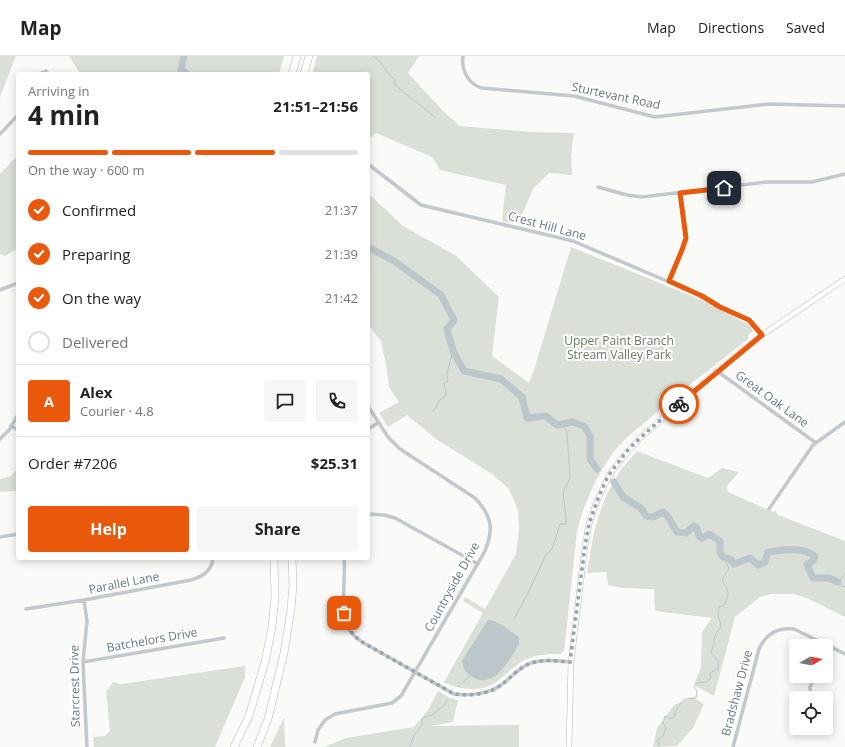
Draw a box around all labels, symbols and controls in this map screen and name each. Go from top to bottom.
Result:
text: Map [20,15,61,41]
text: Map [647,18,676,37]
text: Directions [698,18,764,37]
text: Saved [786,18,825,37]
street label: Sturtevant Road [570,78,662,113]
text: Arriving in [28,82,90,100]
text: 21:51–21:56 [273,96,358,116]
text: 4 min [28,97,100,133]
text: On the way · 600 m [28,161,144,179]
pin [707,171,741,205]
icon: home [713,177,735,199]
icon: check [28,199,50,221]
text: Confirmed [62,200,136,220]
text: 21:37 [325,201,358,219]
street label: Crest Hill Lane [506,207,588,244]
icon: check [28,243,50,265]
text: Preparing [62,244,130,264]
text: 21:39 [325,245,358,263]
icon: check [28,287,50,309]
text: On the way [62,288,141,308]
text: 21:42 [325,289,358,307]
text: Delivered [62,332,129,352]
park label: Upper Paint Branch Stream Valley Park [564,332,674,363]
street label: Great Oak Lane [732,366,813,431]
button: chat [264,380,306,422]
button: phone [316,380,358,422]
text: Alex [80,382,112,402]
courier [659,384,699,424]
text: A [44,391,54,411]
icon: bike [668,393,690,415]
text: Courier · 4.8 [80,402,154,420]
text: Order #7206 [28,453,117,473]
text: $25.31 [311,453,358,473]
button: Help [28,506,189,552]
button: Share [197,506,358,552]
street label: Countryside Drive [420,539,483,635]
street label: Parallel Lane [87,567,161,598]
pin [327,596,361,630]
icon: bag [333,602,355,624]
street label: Batchelors Drive [105,623,199,656]
north arrow [789,639,833,683]
map controls [789,639,833,735]
street label: Starcrest Drive [65,644,84,727]
street label: Bradshaw Drive [717,648,756,738]
button: locate [789,691,833,735]

